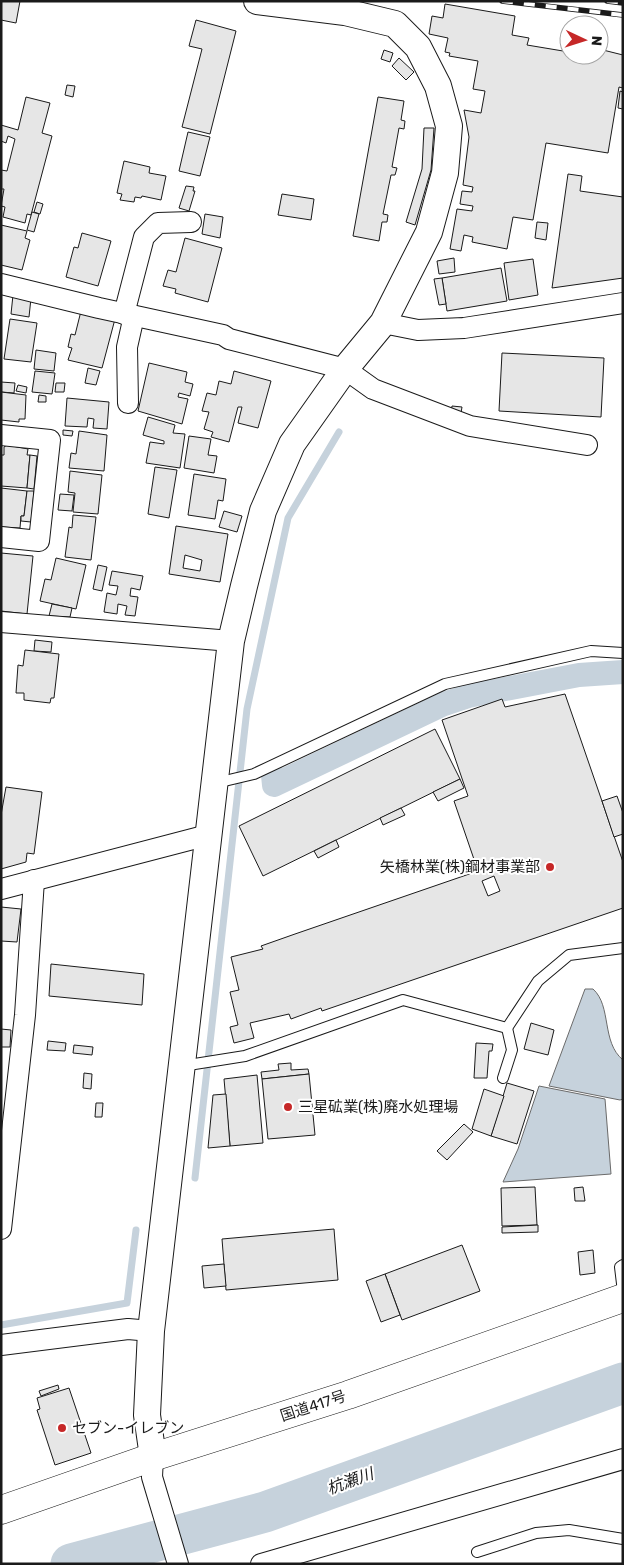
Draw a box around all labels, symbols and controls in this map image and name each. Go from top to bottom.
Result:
north arrow [559,15,609,65]
text: N [588,35,605,46]
place label: 矢橋林業(株)鋼材事業部 [380,858,540,876]
marker: 矢橋林業(株)鋼材事業部 [544,861,556,873]
place label: 三星砿業(株)廃水処理場 [298,1098,458,1116]
marker: 三星砿業(株)廃水処理場 [282,1101,294,1113]
street label: 国道417号 [278,1387,348,1425]
place label: セブン-イレブン [72,1419,184,1437]
marker: セブン-イレブン [56,1422,68,1434]
water label: 杭瀬川 [324,1463,378,1498]

